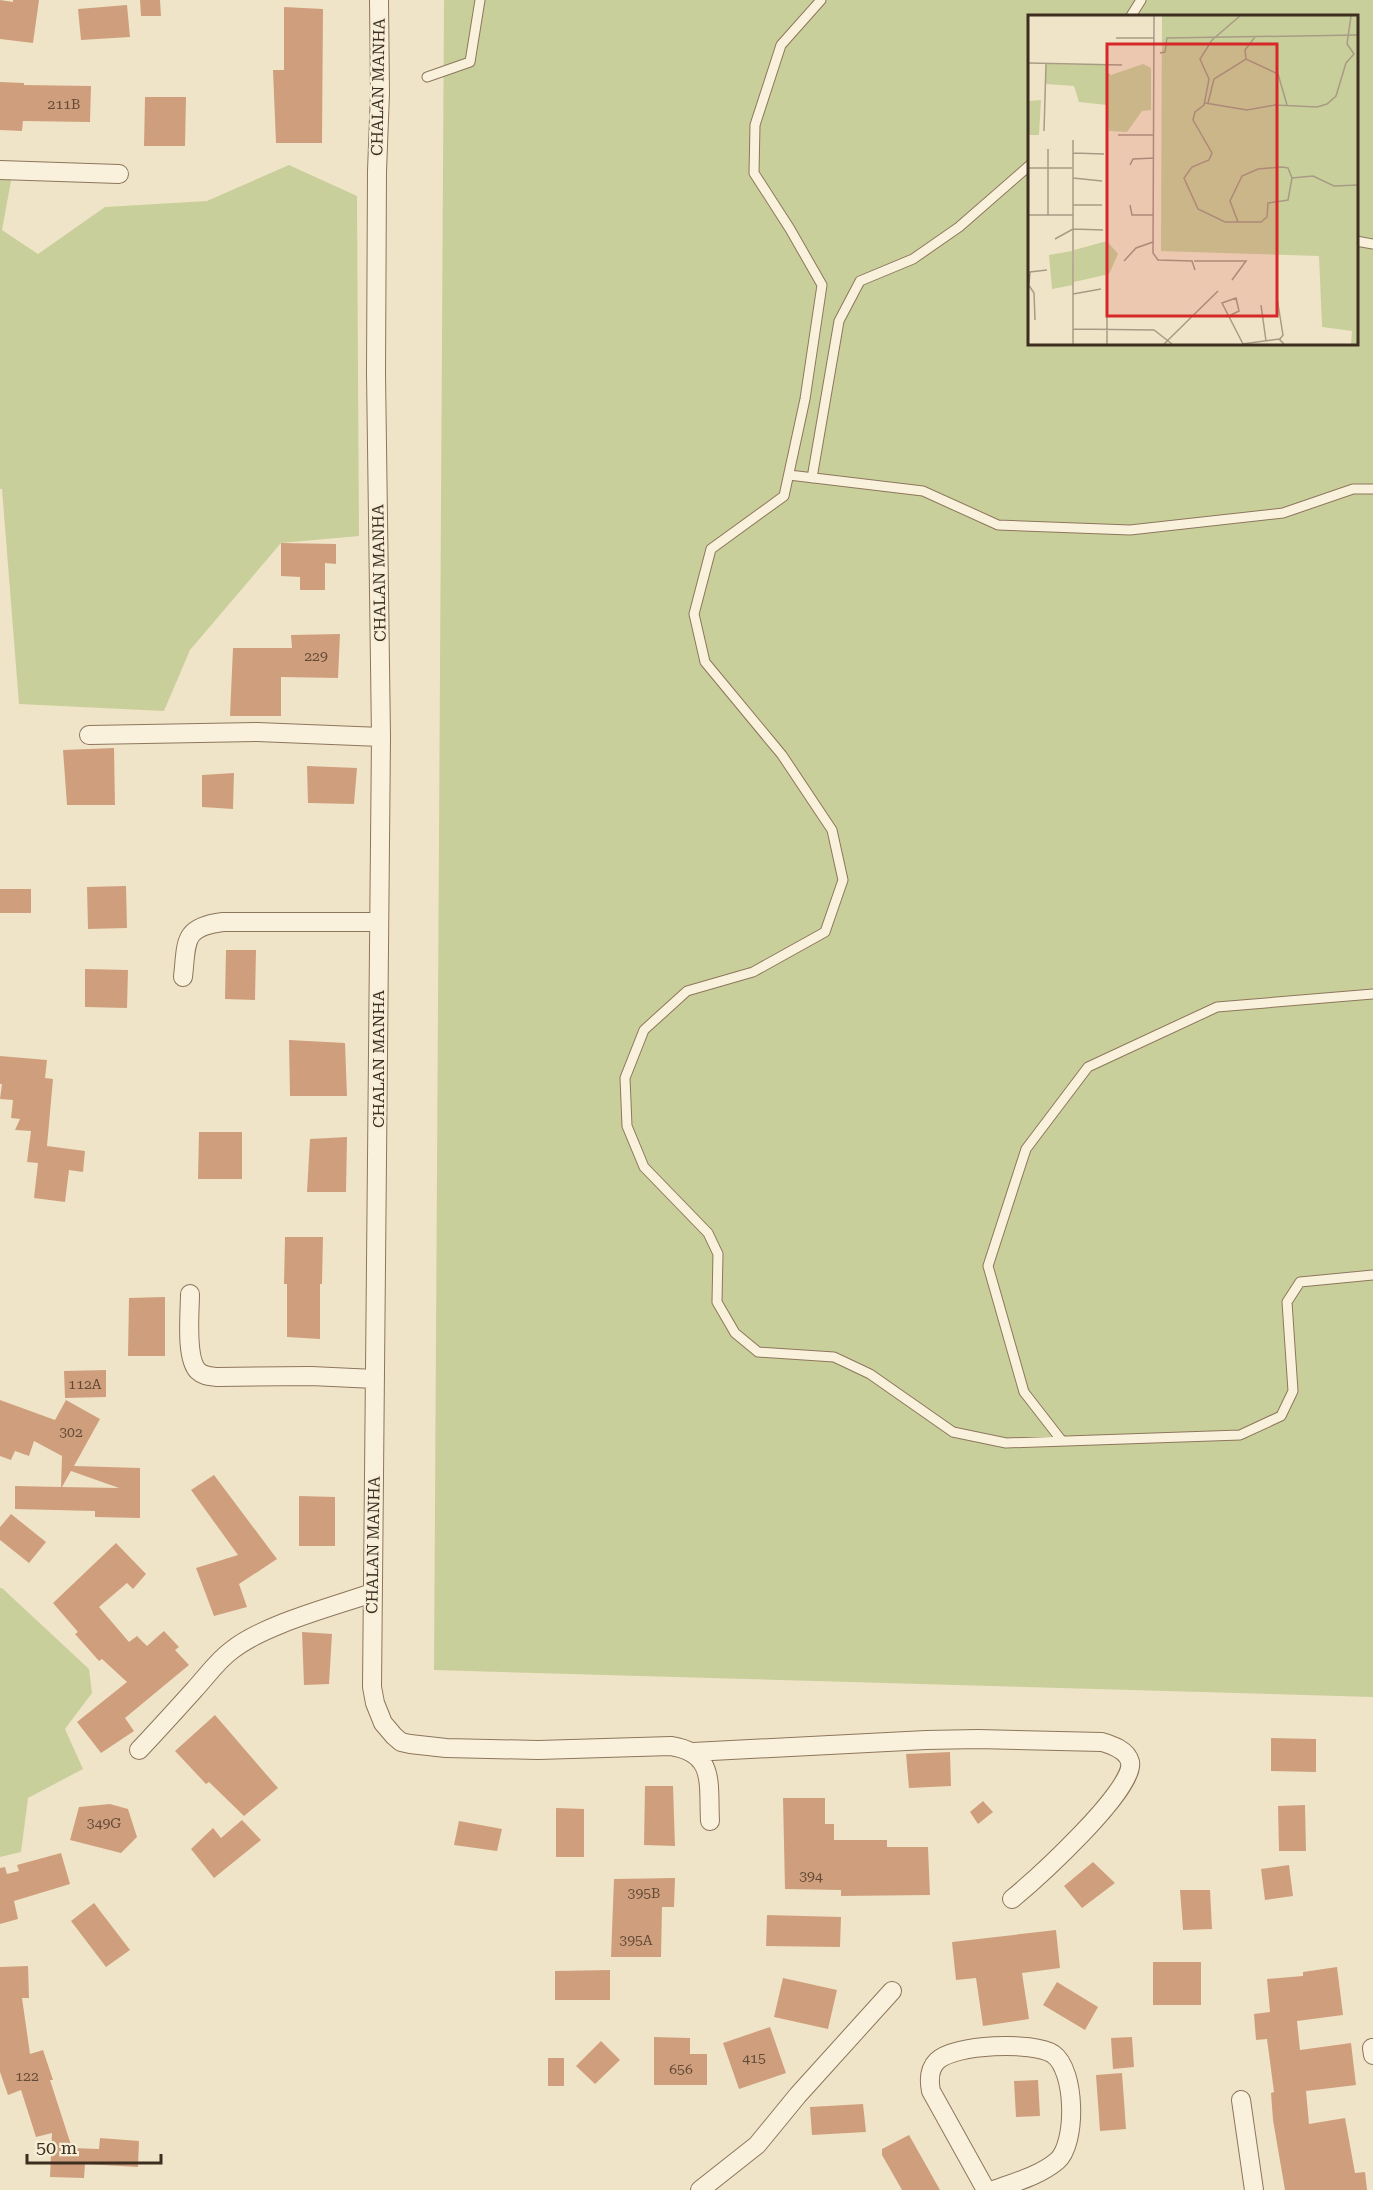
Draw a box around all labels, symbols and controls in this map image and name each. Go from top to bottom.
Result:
inset map [1028,15,1358,345]
street label: CHALAN MANHA [367,17,389,156]
house number: 211B [48,96,80,112]
street label: CHALAN MANHA [368,503,390,642]
house number: 229 [304,648,328,664]
street label: CHALAN MANHA [369,989,388,1128]
house number: 112A [68,1376,102,1392]
house number: 302 [59,1424,83,1440]
street label: CHALAN MANHA [362,1475,384,1614]
house number: 349G [87,1815,121,1831]
house number: 394 [799,1868,823,1884]
house number: 395B [628,1885,660,1901]
house number: 395A [619,1932,653,1948]
house number: 415 [742,2050,766,2066]
house number: 656 [669,2061,693,2077]
house number: 122 [15,2068,39,2084]
scale bar [27,2127,160,2165]
text: 50 m [36,2137,77,2158]

